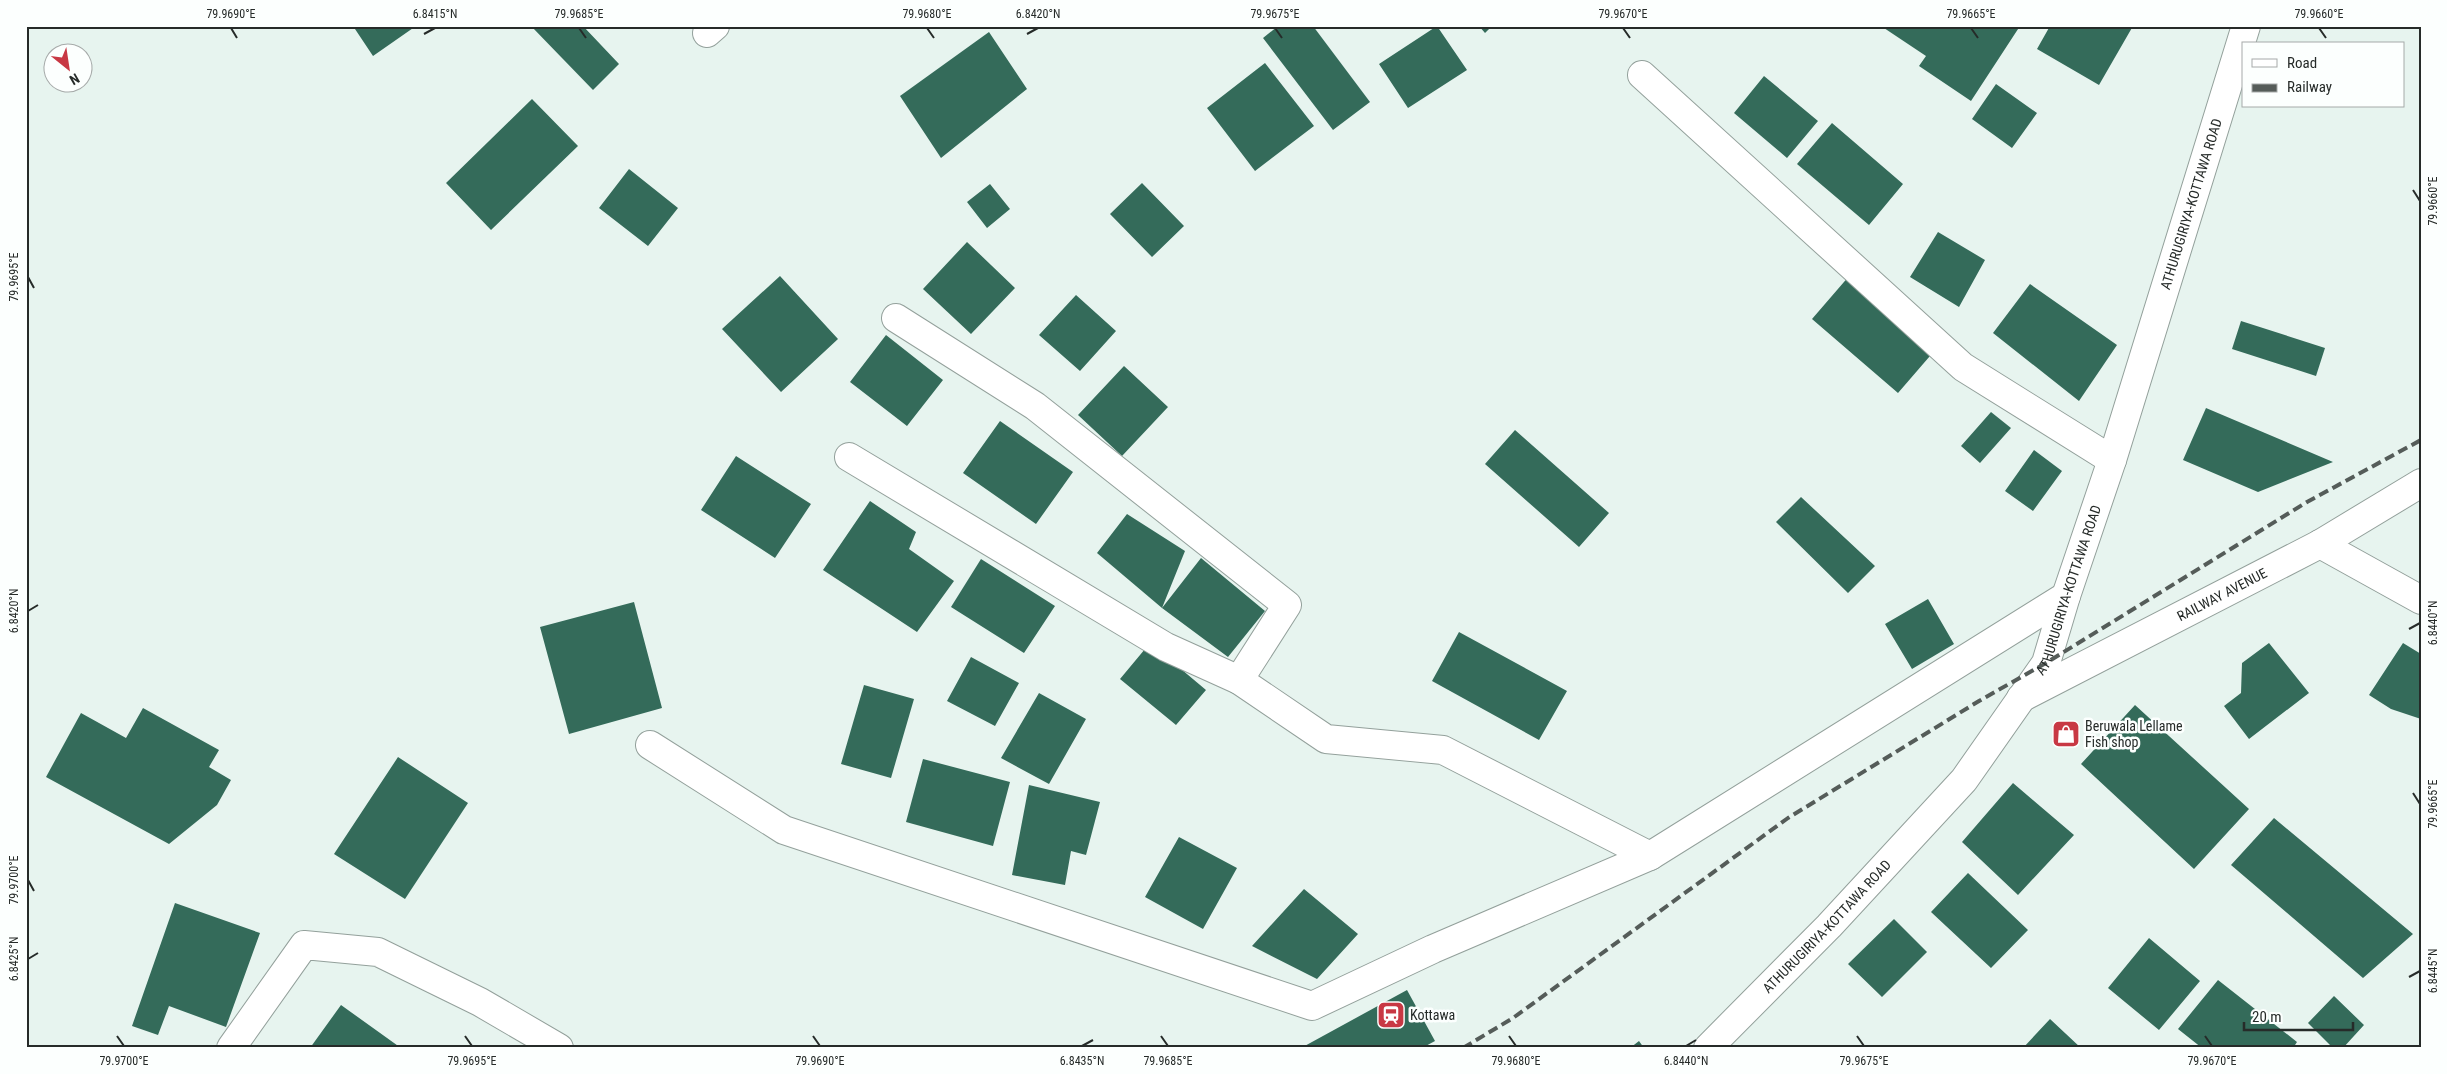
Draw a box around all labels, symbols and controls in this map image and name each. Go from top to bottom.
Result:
text: 79.9690°E [206,7,256,21]
text: 6.8415°N [413,7,457,21]
text: 79.9685°E [554,7,604,21]
text: 79.9680°E [902,7,952,21]
text: 6.8420°N [1016,7,1060,21]
text: 79.9675°E [1250,7,1300,21]
text: 79.9670°E [1598,7,1648,21]
text: 79.9665°E [1946,7,1996,21]
text: 79.9660°E [2294,7,2344,21]
north arrow [42,42,92,92]
legend [2242,42,2404,108]
text: Road [2287,54,2317,72]
text: N [67,70,82,88]
text: Railway [2287,78,2332,96]
street label: ATHURUGIRIYA-KOTTAWA ROAD [2157,117,2225,291]
text: 79.9660°E [2426,176,2440,226]
text: 79.9695°E [7,252,21,302]
street label: ATHURUGIRIYA-KOTTAWA ROAD [2032,503,2104,678]
street label: RAILWAY AVENUE [2174,565,2270,624]
text: 6.8420°N [7,589,21,633]
text: 6.8440°N [2426,601,2440,645]
place label: Beruwala Lellame Fish shop [2085,718,2183,750]
shop icon: Beruwala Lellame Fish shop [2051,719,2081,749]
text: 79.9665°E [2426,779,2440,829]
text: 79.9700°E [7,855,21,905]
street label: ATHURUGIRIYA-KOTTAWA ROAD [1759,857,1894,996]
text: 6.8425°N [7,937,21,981]
text: 6.8445°N [2426,949,2440,993]
scale bar [2244,999,2353,1031]
station icon: Kottawa [1376,1000,1406,1030]
place label: Kottawa [1410,1007,1455,1023]
text: 20 m [2252,1008,2282,1026]
text: 79.9700°E [99,1054,149,1068]
text: 79.9695°E [447,1054,497,1068]
text: 79.9690°E [795,1054,845,1068]
text: 6.8435°N [1060,1054,1104,1068]
text: 79.9685°E [1143,1054,1193,1068]
text: 79.9680°E [1491,1054,1541,1068]
text: 6.8440°N [1664,1054,1708,1068]
text: 79.9675°E [1839,1054,1889,1068]
text: 79.9670°E [2187,1054,2237,1068]

